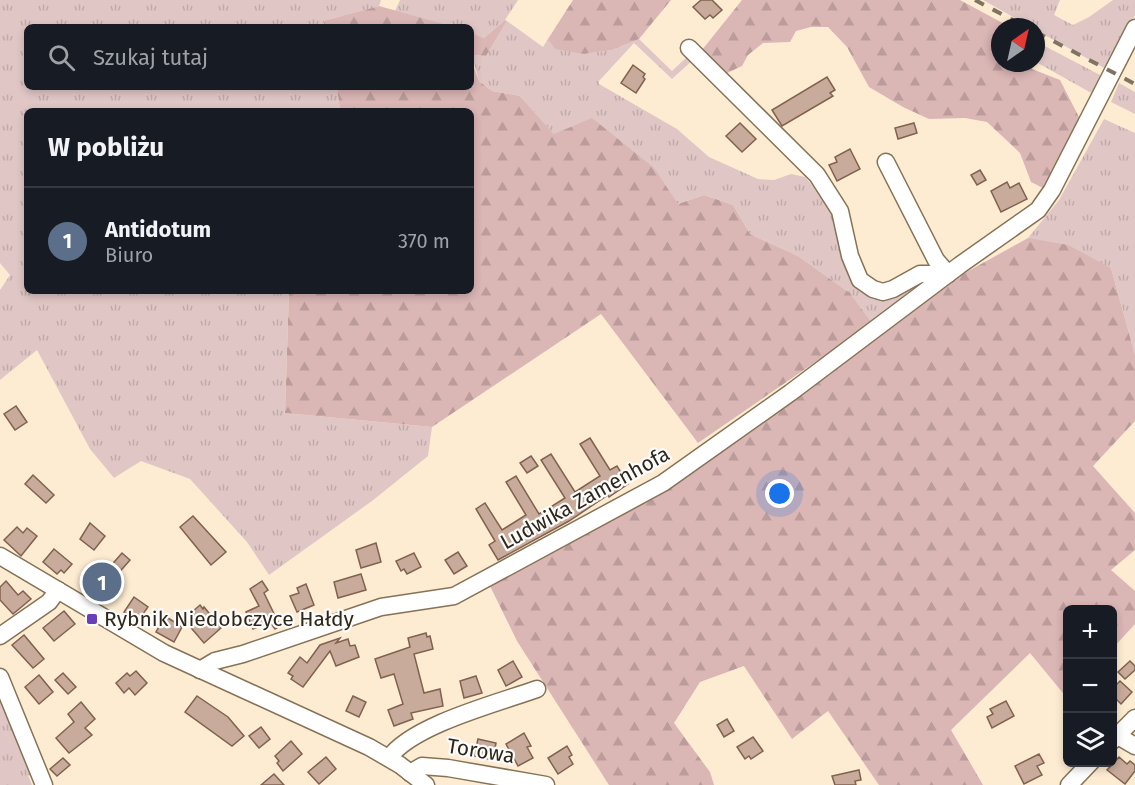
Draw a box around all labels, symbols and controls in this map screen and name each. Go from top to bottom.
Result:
north arrow [991,18,1045,72]
search box [24,24,474,90]
icon: search [45,41,78,74]
text: Szukaj tutaj [93,44,208,71]
text: W pobliżu [48,132,164,163]
text: Antidotum [105,216,211,243]
text: 1 [63,229,72,253]
text: 370 m [398,229,450,253]
text: Biuro [105,243,153,267]
street label: Ludwika Zamenhofa [496,441,674,555]
your location [765,479,794,508]
pin: 1 [82,560,122,604]
map controls [1063,605,1117,767]
button: + [1063,605,1117,659]
place label: Rybnik Niedobczyce Hałdy [104,606,355,632]
marker: Rybnik Niedobczyce Hałdy [85,612,99,626]
button: − [1063,659,1117,713]
button: layers [1063,713,1117,767]
street label: Torowa [445,733,517,769]

